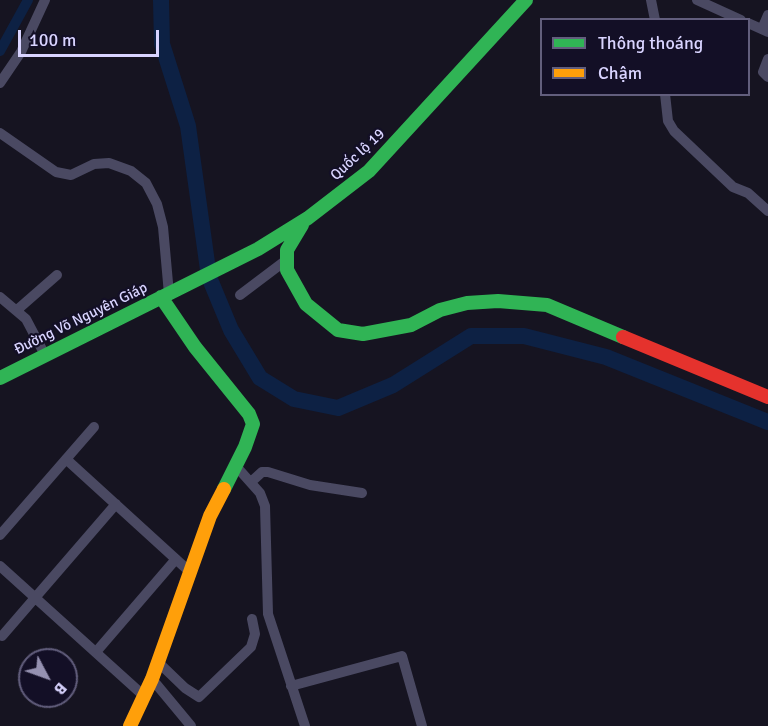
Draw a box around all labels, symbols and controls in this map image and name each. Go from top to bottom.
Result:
scale bar [21,18,162,56]
legend [540,18,750,96]
text: 100 m [29,29,76,51]
text: Thông thoáng [598,32,703,54]
text: Chậm [598,62,642,84]
street label: Quốc lộ 19 [327,125,389,185]
street label: Đường Võ Nguyên Giáp [11,279,151,359]
north arrow [18,648,78,708]
text: B [49,678,71,699]

